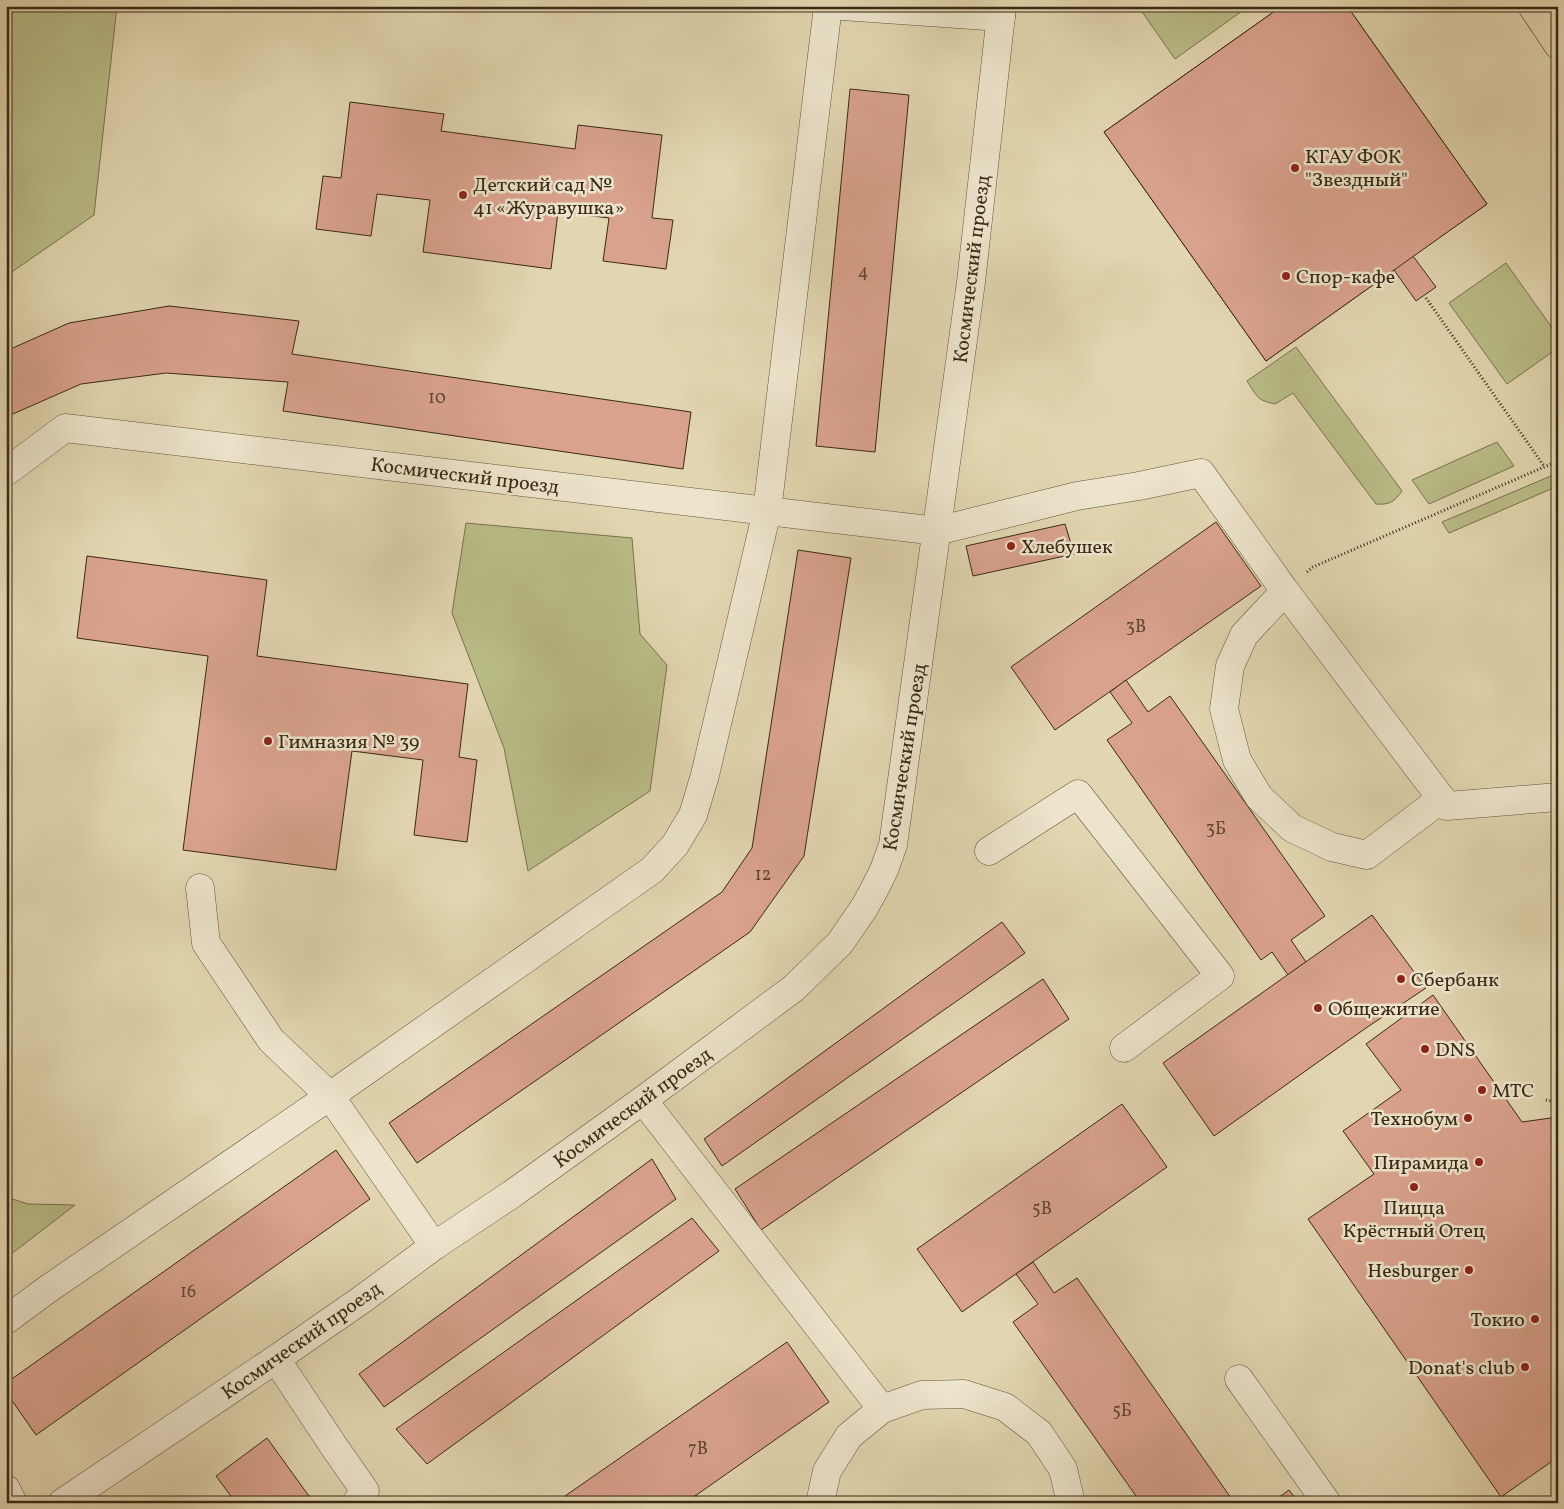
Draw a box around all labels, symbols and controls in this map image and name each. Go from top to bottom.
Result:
place label: КГАУ ФОК "Звездный" [1305,144,1408,195]
marker: КГАУ ФОК "Звездный" [1289,162,1301,174]
place label: Детский сад № 41 «Журавушка» [473,172,625,223]
street label: Космический проезд [948,173,998,365]
marker: Детский сад № 41 «Журавушка» [457,189,469,201]
house number: 4 [858,260,868,285]
place label: Спор-кафе [1296,264,1395,292]
marker: Спор-кафе [1280,270,1292,282]
house number: 10 [428,386,446,411]
street label: Космический проезд [369,452,561,502]
place label: Хлебушек [1021,534,1113,562]
marker: Хлебушек [1005,540,1017,552]
house number: 3В [1126,615,1146,640]
street label: Космический проезд [877,661,935,853]
place label: Гимназия № 39 [278,729,419,757]
marker: Гимназия № 39 [262,735,274,747]
house number: 3Б [1206,817,1226,842]
house number: 12 [755,863,771,888]
place label: Сбербанк [1411,967,1499,995]
marker: Сбербанк [1395,973,1407,985]
place label: Общежитие [1328,996,1440,1024]
marker: Общежитие [1312,1002,1324,1014]
place label: DNS [1435,1037,1475,1065]
street label: Космический проезд [548,1042,718,1176]
marker: DNS [1419,1043,1431,1055]
place label: МТС [1492,1078,1534,1106]
marker: МТС [1476,1084,1488,1096]
place label: Технобум [1370,1106,1458,1134]
marker: Технобум [1462,1112,1474,1124]
place label: Пирамида [1373,1150,1469,1178]
marker: Пирамида [1473,1156,1485,1168]
marker: Пицца Крёстный Отец [1408,1181,1420,1193]
place label: Пицца Крёстный Отец [1343,1195,1486,1246]
house number: 5В [1032,1197,1052,1222]
place label: Hesburger [1367,1258,1459,1286]
marker: Hesburger [1463,1264,1475,1276]
street label: Космический проезд [216,1276,388,1407]
house number: 16 [180,1280,196,1305]
place label: Токио [1471,1307,1525,1335]
marker: Токио [1529,1313,1541,1325]
place label: Donat's club [1408,1355,1515,1383]
marker: Donat's club [1519,1361,1531,1373]
house number: 5Б [1112,1399,1132,1424]
house number: 7В [688,1437,708,1462]

